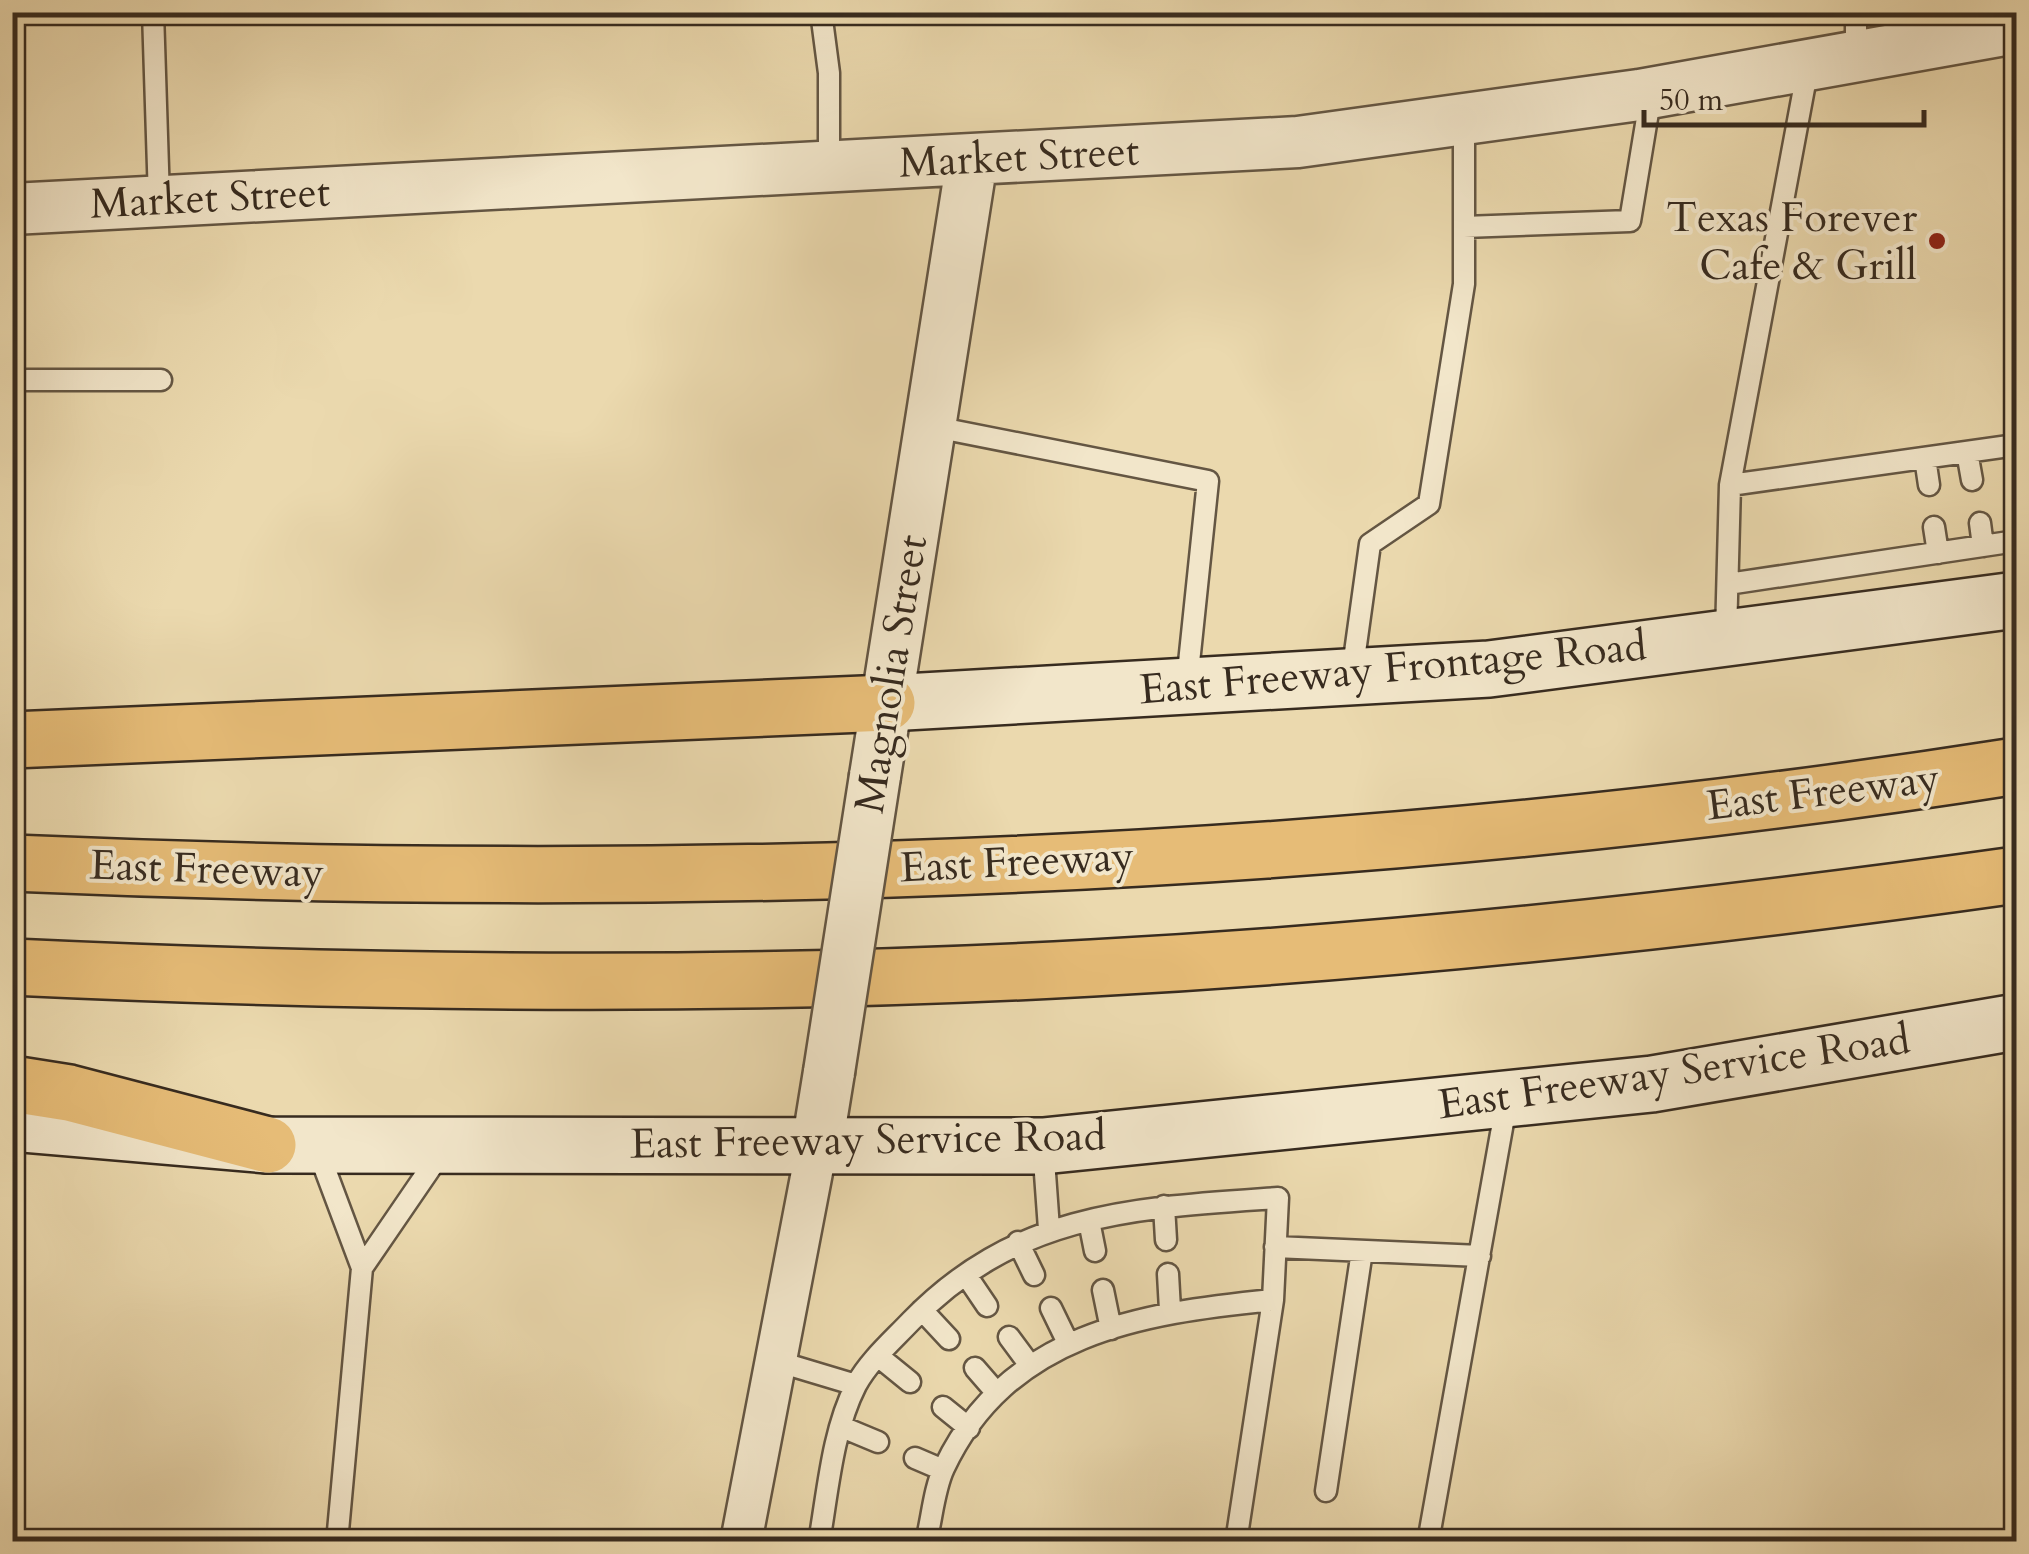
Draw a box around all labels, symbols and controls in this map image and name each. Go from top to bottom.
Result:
scale bar [1644,65,1924,127]
text: 50 m [1659,80,1724,121]
street label: Market Street [898,122,1140,192]
street label: Market Street [89,163,331,233]
place label: Texas Forever Cafe & Grill [1666,189,1918,294]
marker: Texas Forever Cafe & Grill [1926,230,1948,252]
street label: Magnolia Street [841,531,941,817]
street label: East Freeway Frontage Road [1137,617,1649,719]
street label: East Freeway [1703,749,1943,835]
street label: East Freeway [899,827,1135,897]
street label: East Freeway [89,836,325,902]
street label: East Freeway Service Road [1435,1011,1913,1133]
street label: East Freeway Service Road [630,1107,1106,1173]

